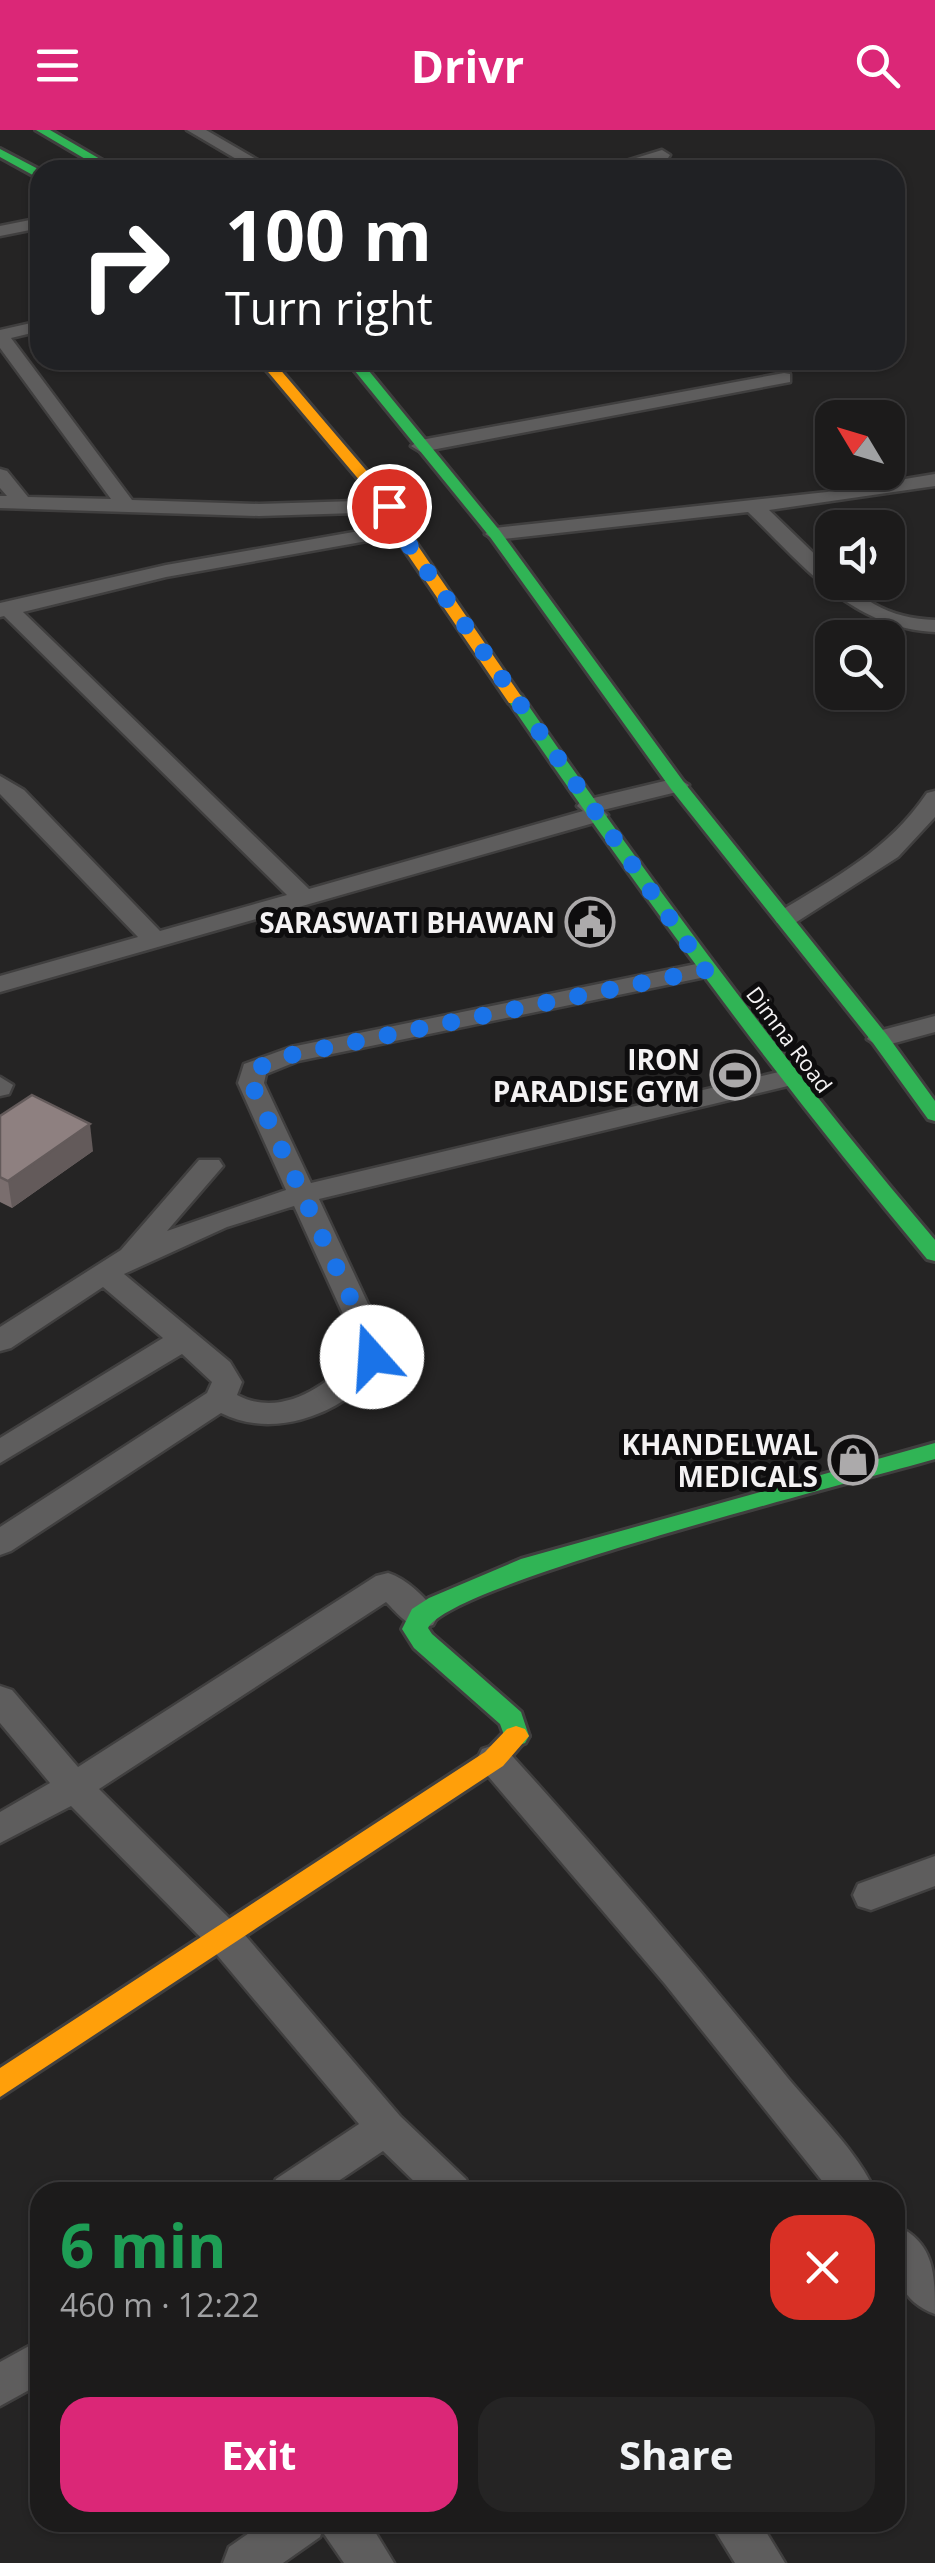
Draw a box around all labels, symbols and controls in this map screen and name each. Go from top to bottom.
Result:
text: Drivr [411,35,524,96]
icon: menu [30,38,85,93]
icon: search [850,38,905,93]
text: 100 m [225,186,432,282]
icon: right [60,200,190,330]
text: Turn right [225,277,433,338]
north arrow [815,400,905,490]
map controls [815,400,905,710]
pin [347,464,432,549]
icon: arrive [362,479,417,534]
button: sound [815,510,905,600]
button: search [815,620,905,710]
public building icon: SARASWATI BHAWAN [564,896,616,948]
place label: SARASWATI BHAWAN [259,903,555,941]
street label: Dimna Road [740,980,840,1098]
place label: IRON PARADISE GYM [493,1040,700,1110]
sports icon: IRON PARADISE GYM [709,1049,761,1101]
position arrow [320,1305,424,1409]
place label: KHANDELWAL MEDICALS [621,1425,818,1495]
shop icon: KHANDELWAL MEDICALS [827,1434,879,1486]
text: 6 min [60,2204,227,2286]
button: close [770,2215,875,2320]
text: 460 m · 12:22 [60,2283,259,2326]
button: Exit [60,2397,458,2512]
button: Share [478,2397,875,2512]

